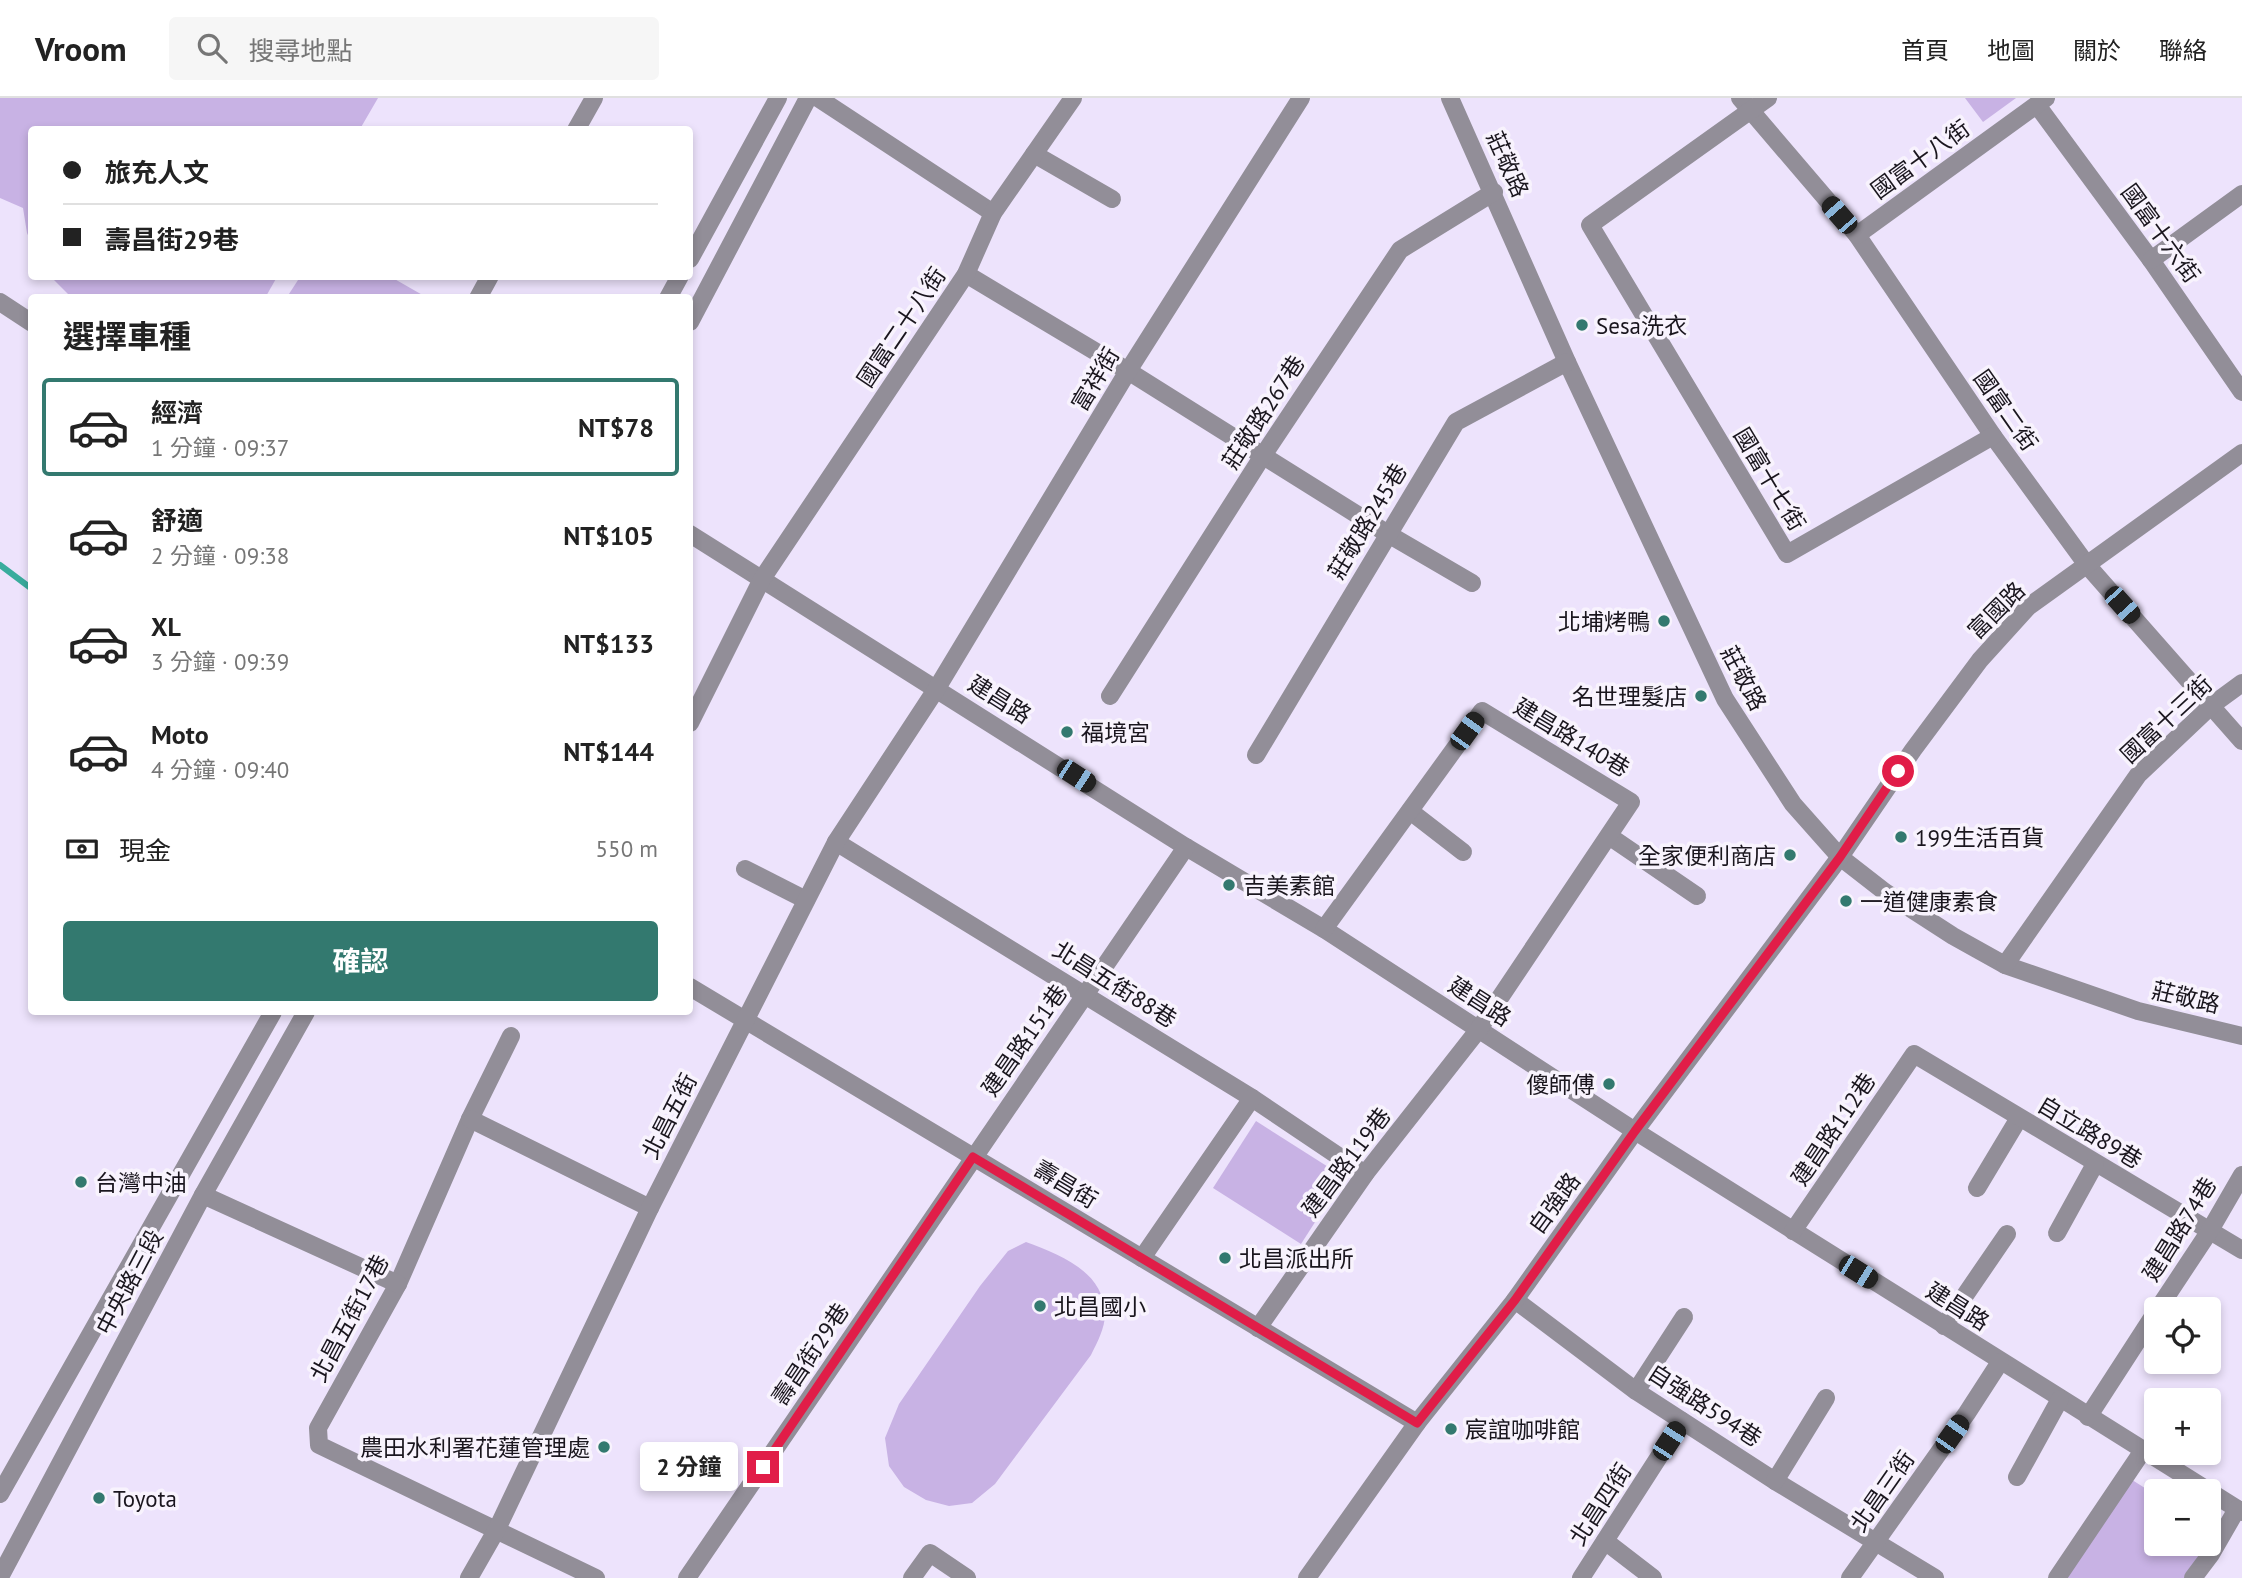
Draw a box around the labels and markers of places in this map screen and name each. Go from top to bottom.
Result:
place label: Sesa洗衣 [1596,311,1687,340]
marker: Sesa洗衣 [1574,317,1590,333]
place label: 北埔烤鴨 [1558,607,1650,636]
marker: 北埔烤鴨 [1656,613,1672,629]
place label: 名世理髮店 [1572,682,1687,711]
marker: 名世理髮店 [1693,688,1709,704]
place label: 福境宮 [1081,718,1150,747]
marker: 福境宮 [1059,724,1075,740]
place label: 199生活百貨 [1915,823,2045,852]
marker: 199生活百貨 [1893,829,1909,845]
place label: 全家便利商店 [1638,841,1776,870]
marker: 全家便利商店 [1782,847,1798,863]
place label: 吉美素館 [1243,871,1335,900]
marker: 吉美素館 [1221,877,1237,893]
place label: 一道健康素食 [1860,887,1998,916]
marker: 一道健康素食 [1838,893,1854,909]
place label: 傻師傅 [1526,1070,1595,1099]
marker: 傻師傅 [1601,1076,1617,1092]
place label: 台灣中油 [95,1168,187,1197]
marker: 台灣中油 [73,1174,89,1190]
place label: 北昌派出所 [1239,1244,1354,1273]
marker: 北昌派出所 [1217,1250,1233,1266]
place label: 北昌國小 [1054,1292,1146,1321]
marker: 北昌國小 [1032,1298,1048,1314]
place label: 宸誼咖啡館 [1465,1415,1580,1444]
marker: 宸誼咖啡館 [1443,1421,1459,1437]
place label: 農田水利署花蓮管理處 [360,1433,590,1462]
marker: 農田水利署花蓮管理處 [596,1439,612,1455]
place label: Toyota [113,1484,177,1513]
marker: Toyota [91,1490,107,1506]

